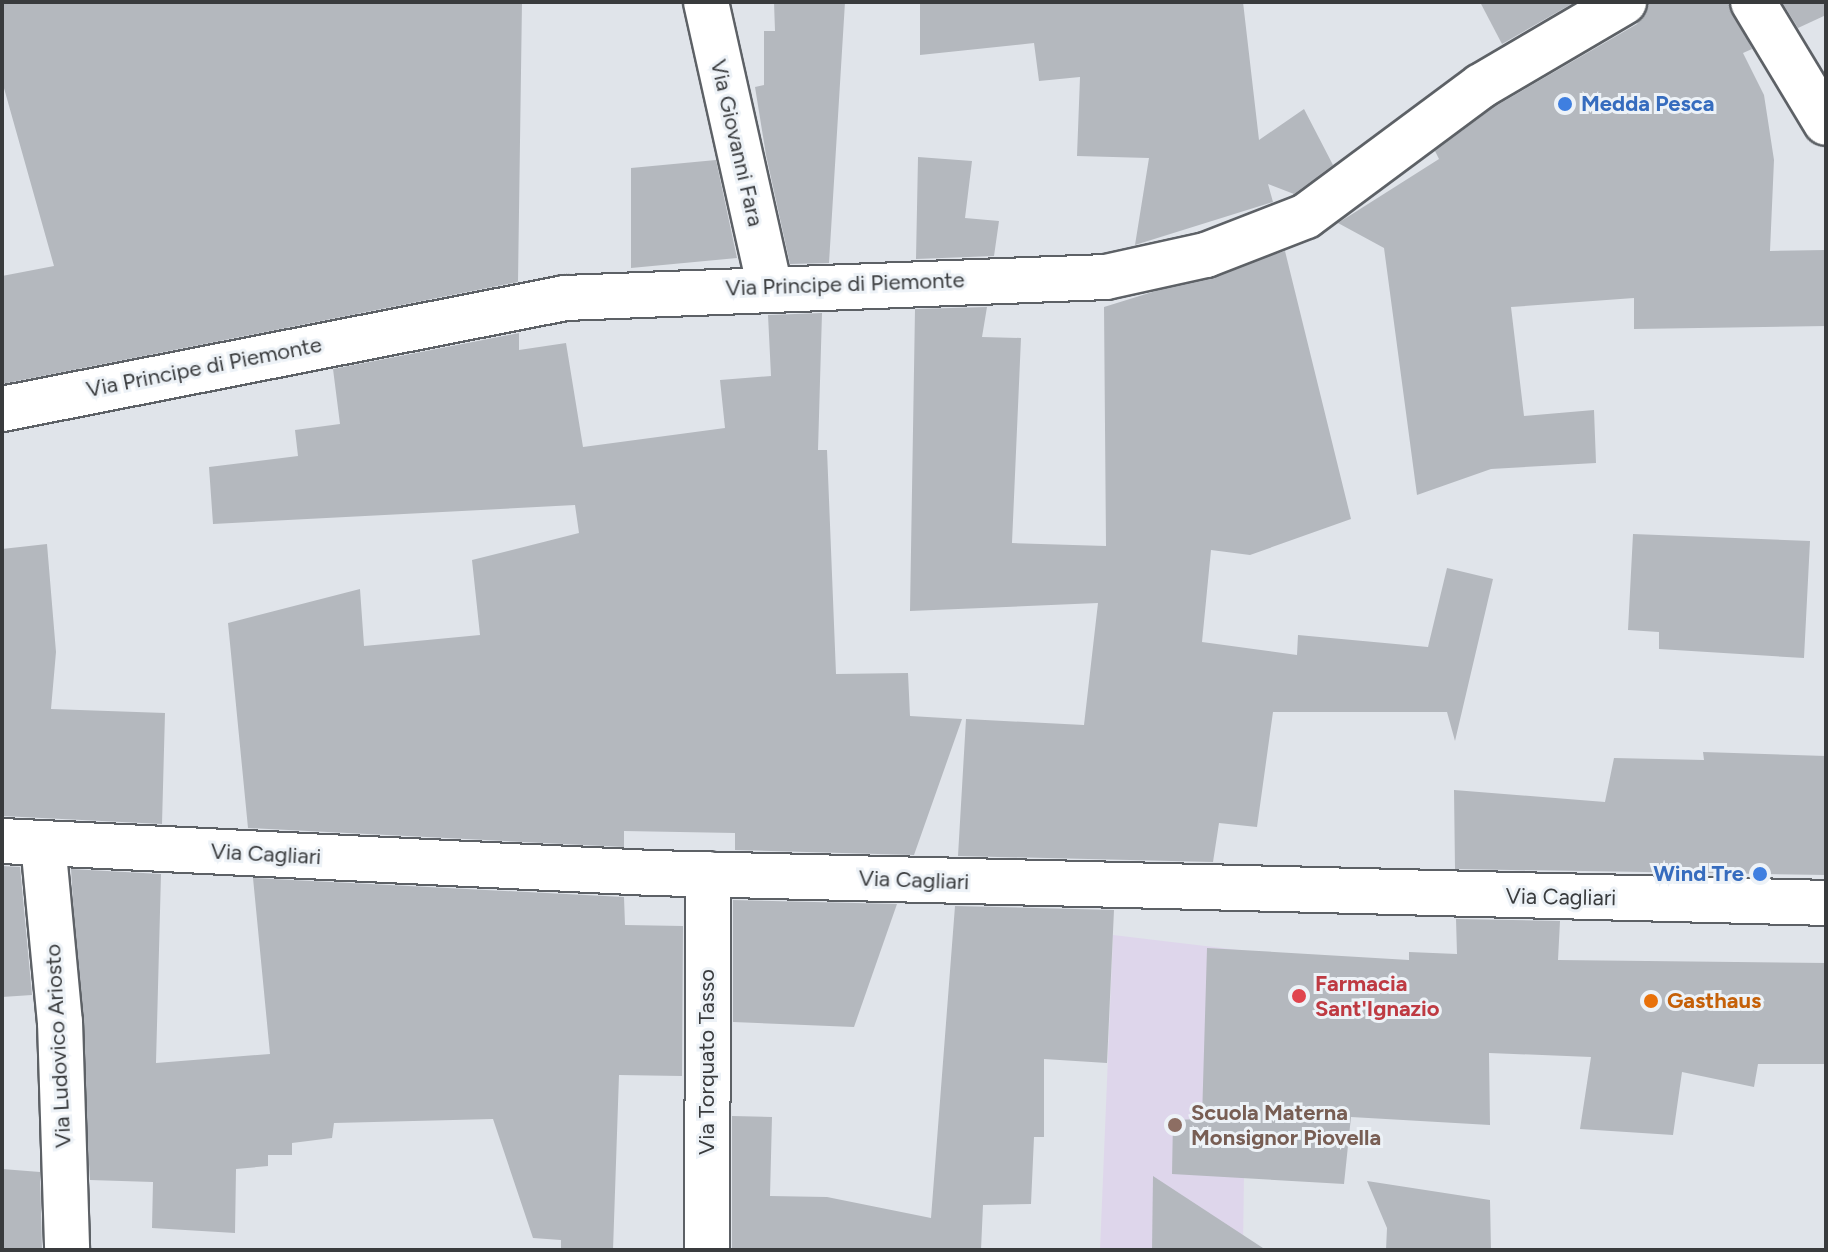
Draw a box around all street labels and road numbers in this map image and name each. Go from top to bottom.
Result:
street label: Via Giovanni Fara [705,57,769,229]
street label: Via Principe di Piemonte [725,267,965,301]
street label: Via Principe di Piemonte [84,331,324,403]
street label: Via Cagliari [210,838,322,870]
street label: Via Cagliari [858,865,970,895]
street label: Via Cagliari [1505,883,1617,911]
street label: Via Ludovico Ariosto [39,943,77,1149]
street label: Via Torquato Tasso [694,969,720,1155]

